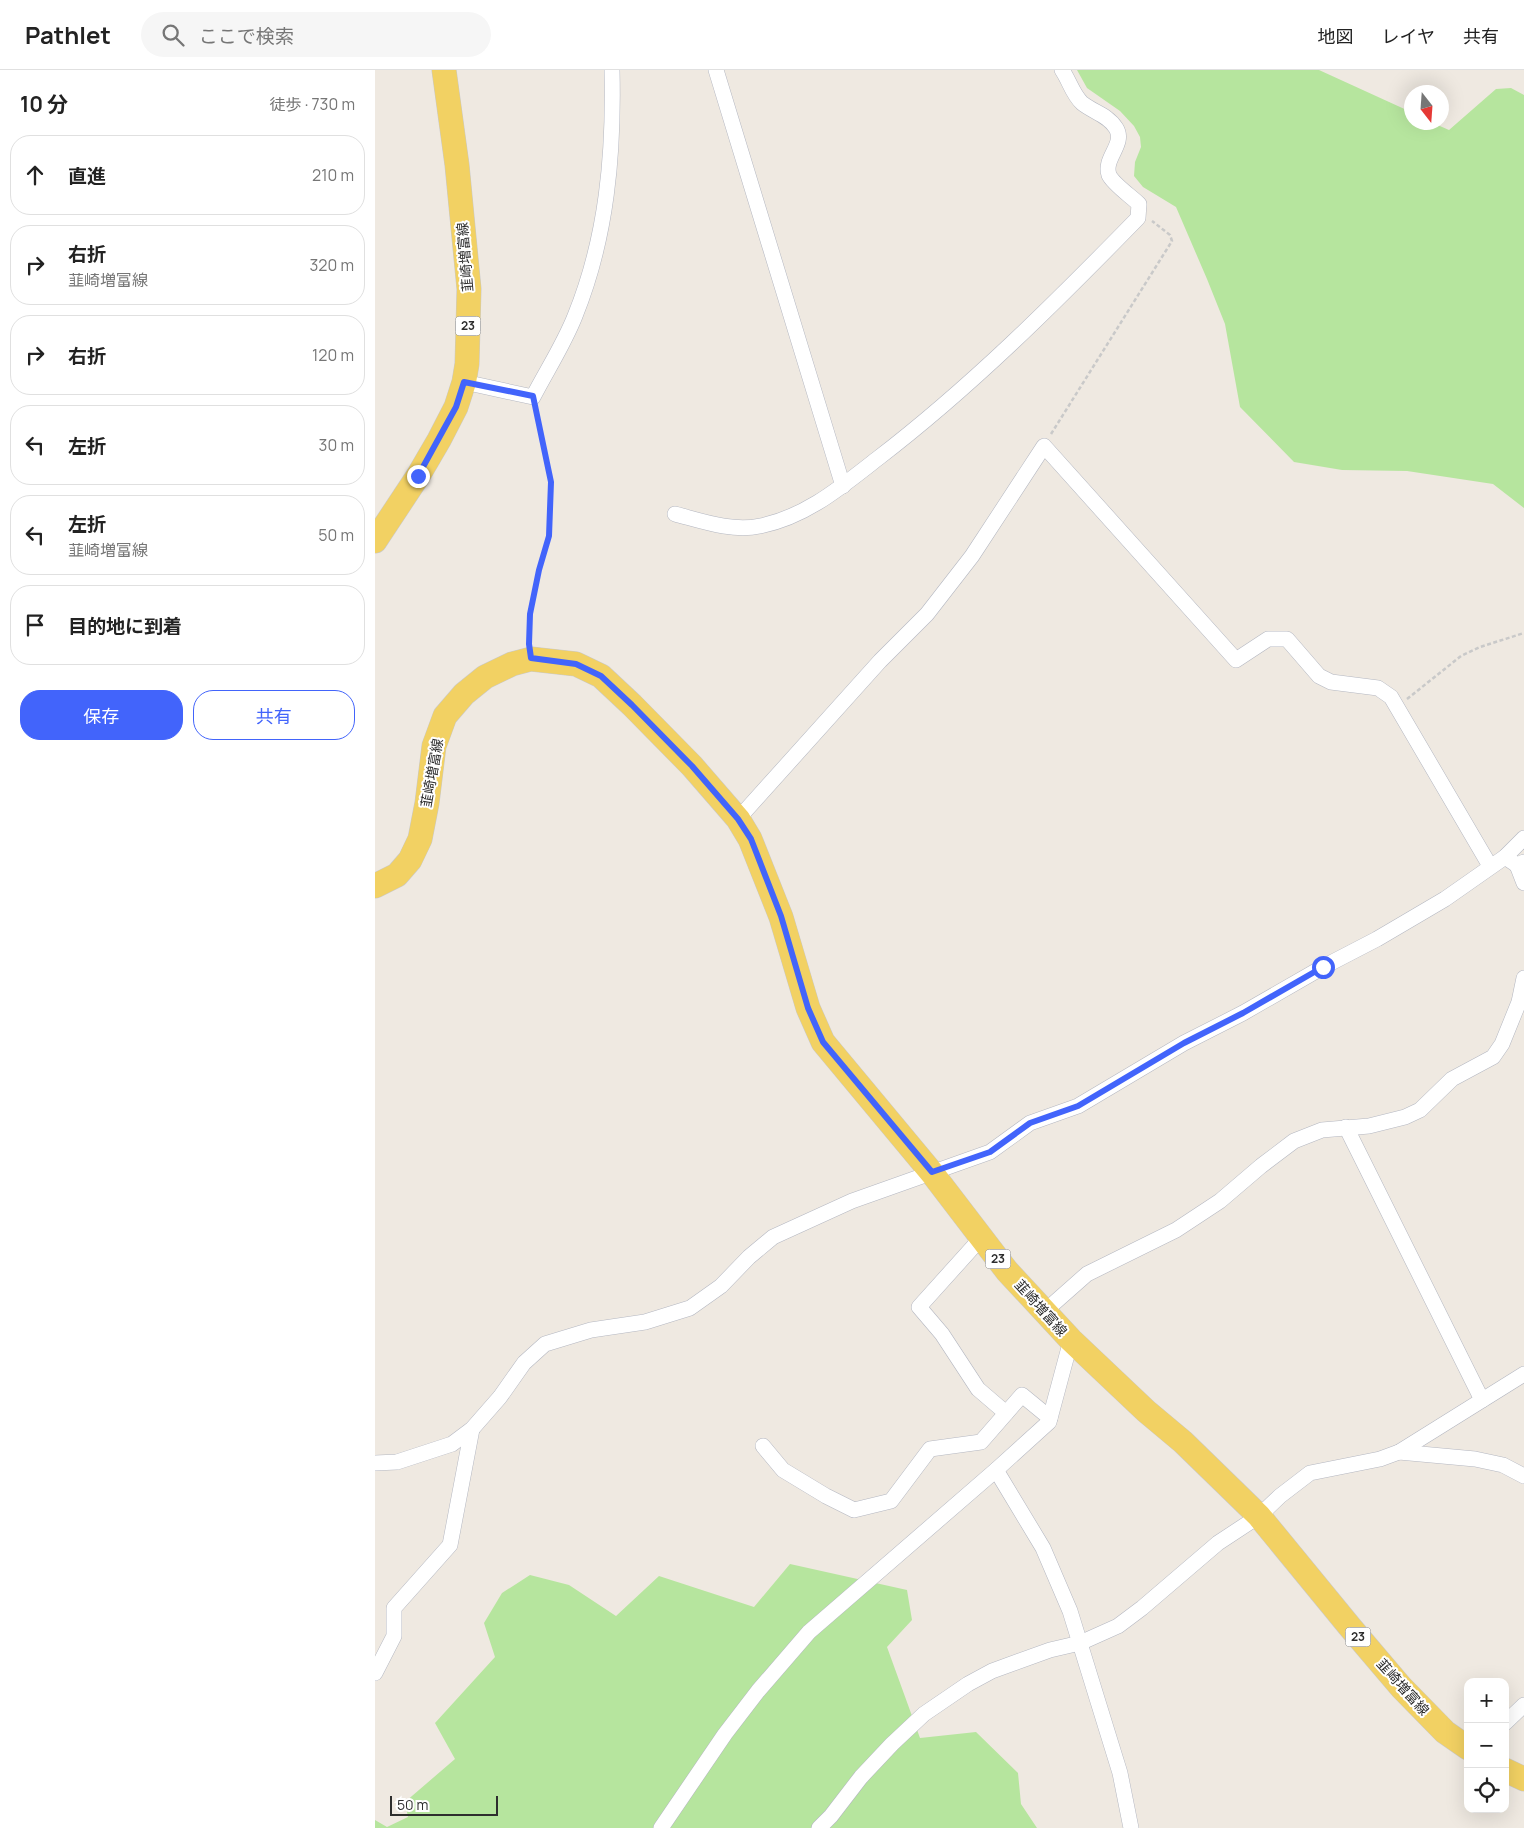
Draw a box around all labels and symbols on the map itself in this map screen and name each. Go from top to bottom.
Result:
north arrow [1404,85,1449,130]
street label: 韮崎増富線 [452,221,477,293]
road number: 23 [455,317,481,336]
route end [407,465,430,488]
street label: 韮崎増富線 [416,737,447,809]
route start [1312,956,1335,979]
road number: 23 [985,1250,1011,1268]
street label: 韮崎増富線 [1011,1275,1072,1340]
road number: 23 [1345,1628,1371,1646]
street label: 韮崎増富線 [1373,1654,1434,1719]
scale bar [390,1793,497,1816]

